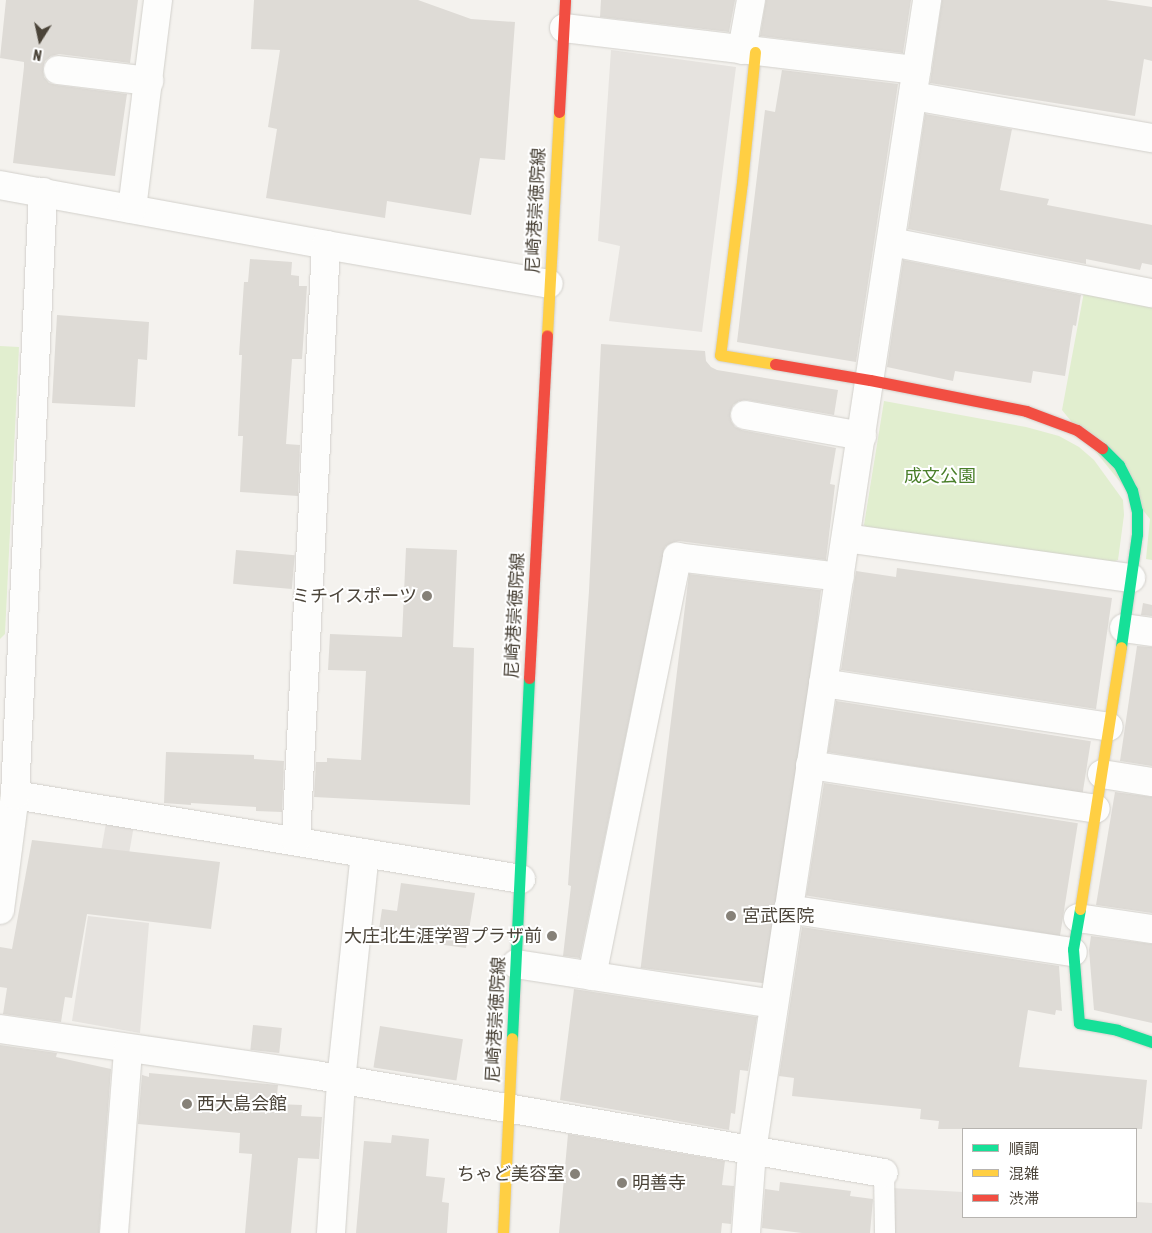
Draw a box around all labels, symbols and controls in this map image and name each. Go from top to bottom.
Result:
north arrow [15,15,65,65]
text: N [32,46,43,63]
street label: 尼崎港崇徳院線 [522,148,550,274]
park label: 成文公園 [904,465,976,487]
street label: 尼崎港崇徳院線 [501,553,529,679]
place label: ミチイスポーツ [291,585,417,607]
marker: ミチイスポーツ [421,590,433,602]
place label: 宮武医院 [742,905,814,927]
marker: 宮武医院 [724,909,738,923]
place label: 大庄北生涯学習プラザ前 [344,925,542,947]
marker: 大庄北生涯学習プラザ前 [546,930,558,942]
street label: 尼崎港崇徳院線 [482,957,510,1083]
place label: 西大島会館 [197,1093,287,1115]
marker: 西大島会館 [181,1098,193,1110]
legend [962,1128,1137,1218]
text: 順調 [1009,1140,1039,1157]
place label: ちゃど美容室 [457,1163,565,1185]
text: 混雑 [1009,1165,1039,1182]
marker: ちゃど美容室 [569,1168,581,1180]
place label: 明善寺 [632,1172,686,1194]
marker: 明善寺 [616,1177,628,1189]
text: 渋滞 [1009,1190,1039,1207]

